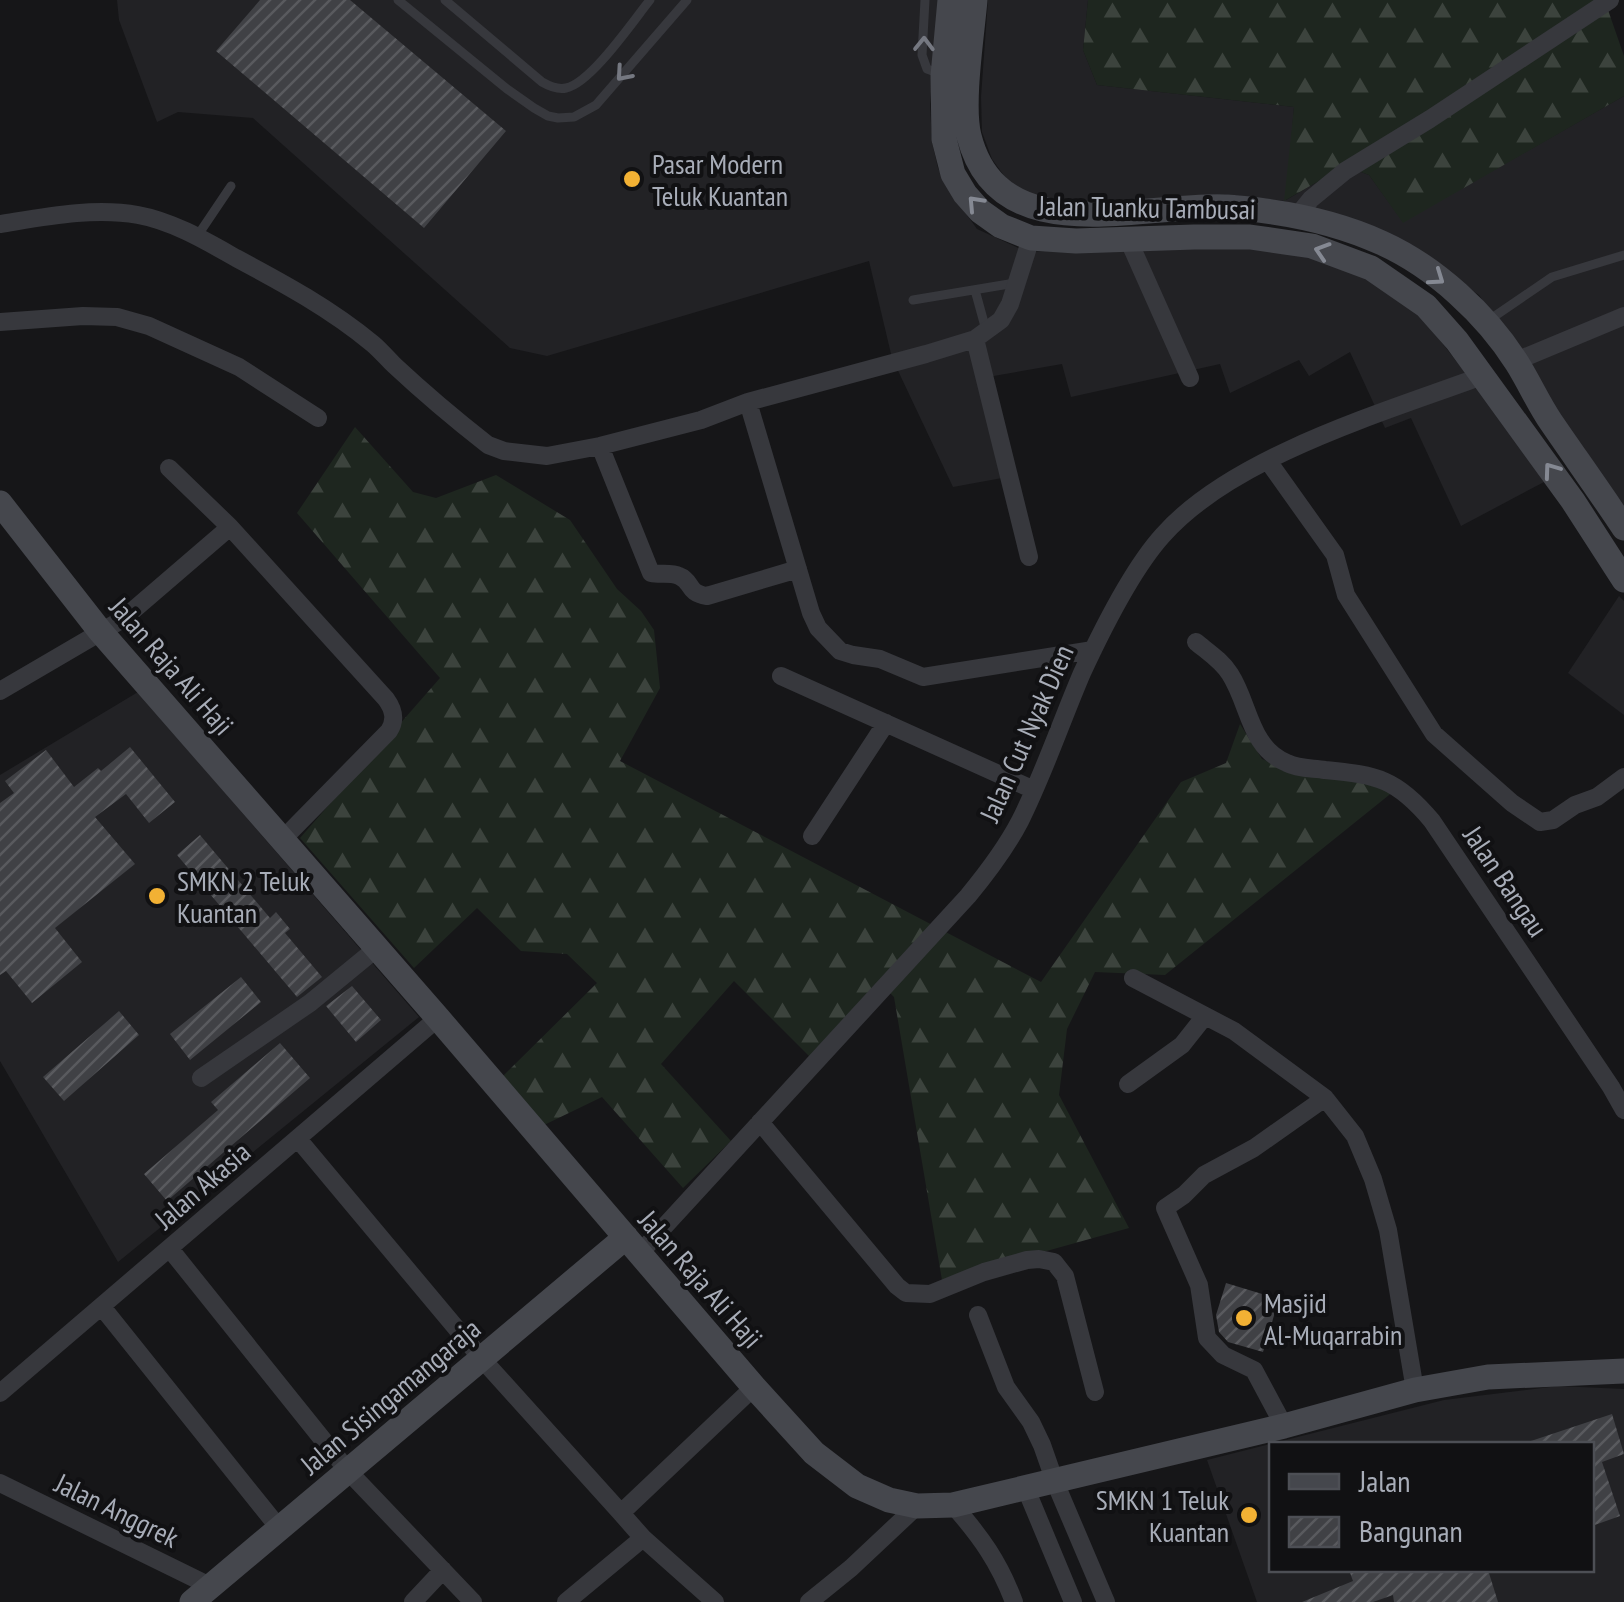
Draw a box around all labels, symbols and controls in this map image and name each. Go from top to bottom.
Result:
one-way arrow [913,35,934,51]
one-way arrow [617,63,635,81]
place label: Pasar Modern Teluk Kuantan [652,145,788,214]
marker: Pasar Modern Teluk Kuantan [621,168,643,190]
street label: Jalan Tuanku Tambusai [1037,187,1256,227]
one-way arrow [969,197,987,215]
one-way arrow [1315,242,1332,262]
one-way arrow [1426,266,1445,284]
one-way arrow [1545,463,1562,481]
street label: Jalan Raja Ali Haji [101,589,242,743]
street label: Jalan Cut Nyak Dien [970,639,1081,828]
street label: Jalan Bangau [1455,818,1557,944]
place label: SMKN 2 Teluk Kuantan [177,862,310,931]
marker: SMKN 2 Teluk Kuantan [146,885,168,907]
street label: Jalan Akasia [146,1133,258,1237]
street label: Jalan Raja Ali Haji [630,1202,771,1356]
place label: Masjid Al-Muqarrabin [1264,1284,1402,1353]
marker: Masjid Al-Muqarrabin [1233,1307,1255,1329]
street label: Jalan Sisingamangaraja [291,1310,488,1483]
legend [1269,1442,1594,1572]
text: Jalan [1358,1461,1410,1500]
street label: Jalan Anggrek [48,1464,185,1556]
place label: SMKN 1 Teluk Kuantan [1096,1481,1229,1550]
marker: SMKN 1 Teluk Kuantan [1238,1504,1260,1526]
text: Bangunan [1359,1511,1463,1550]

